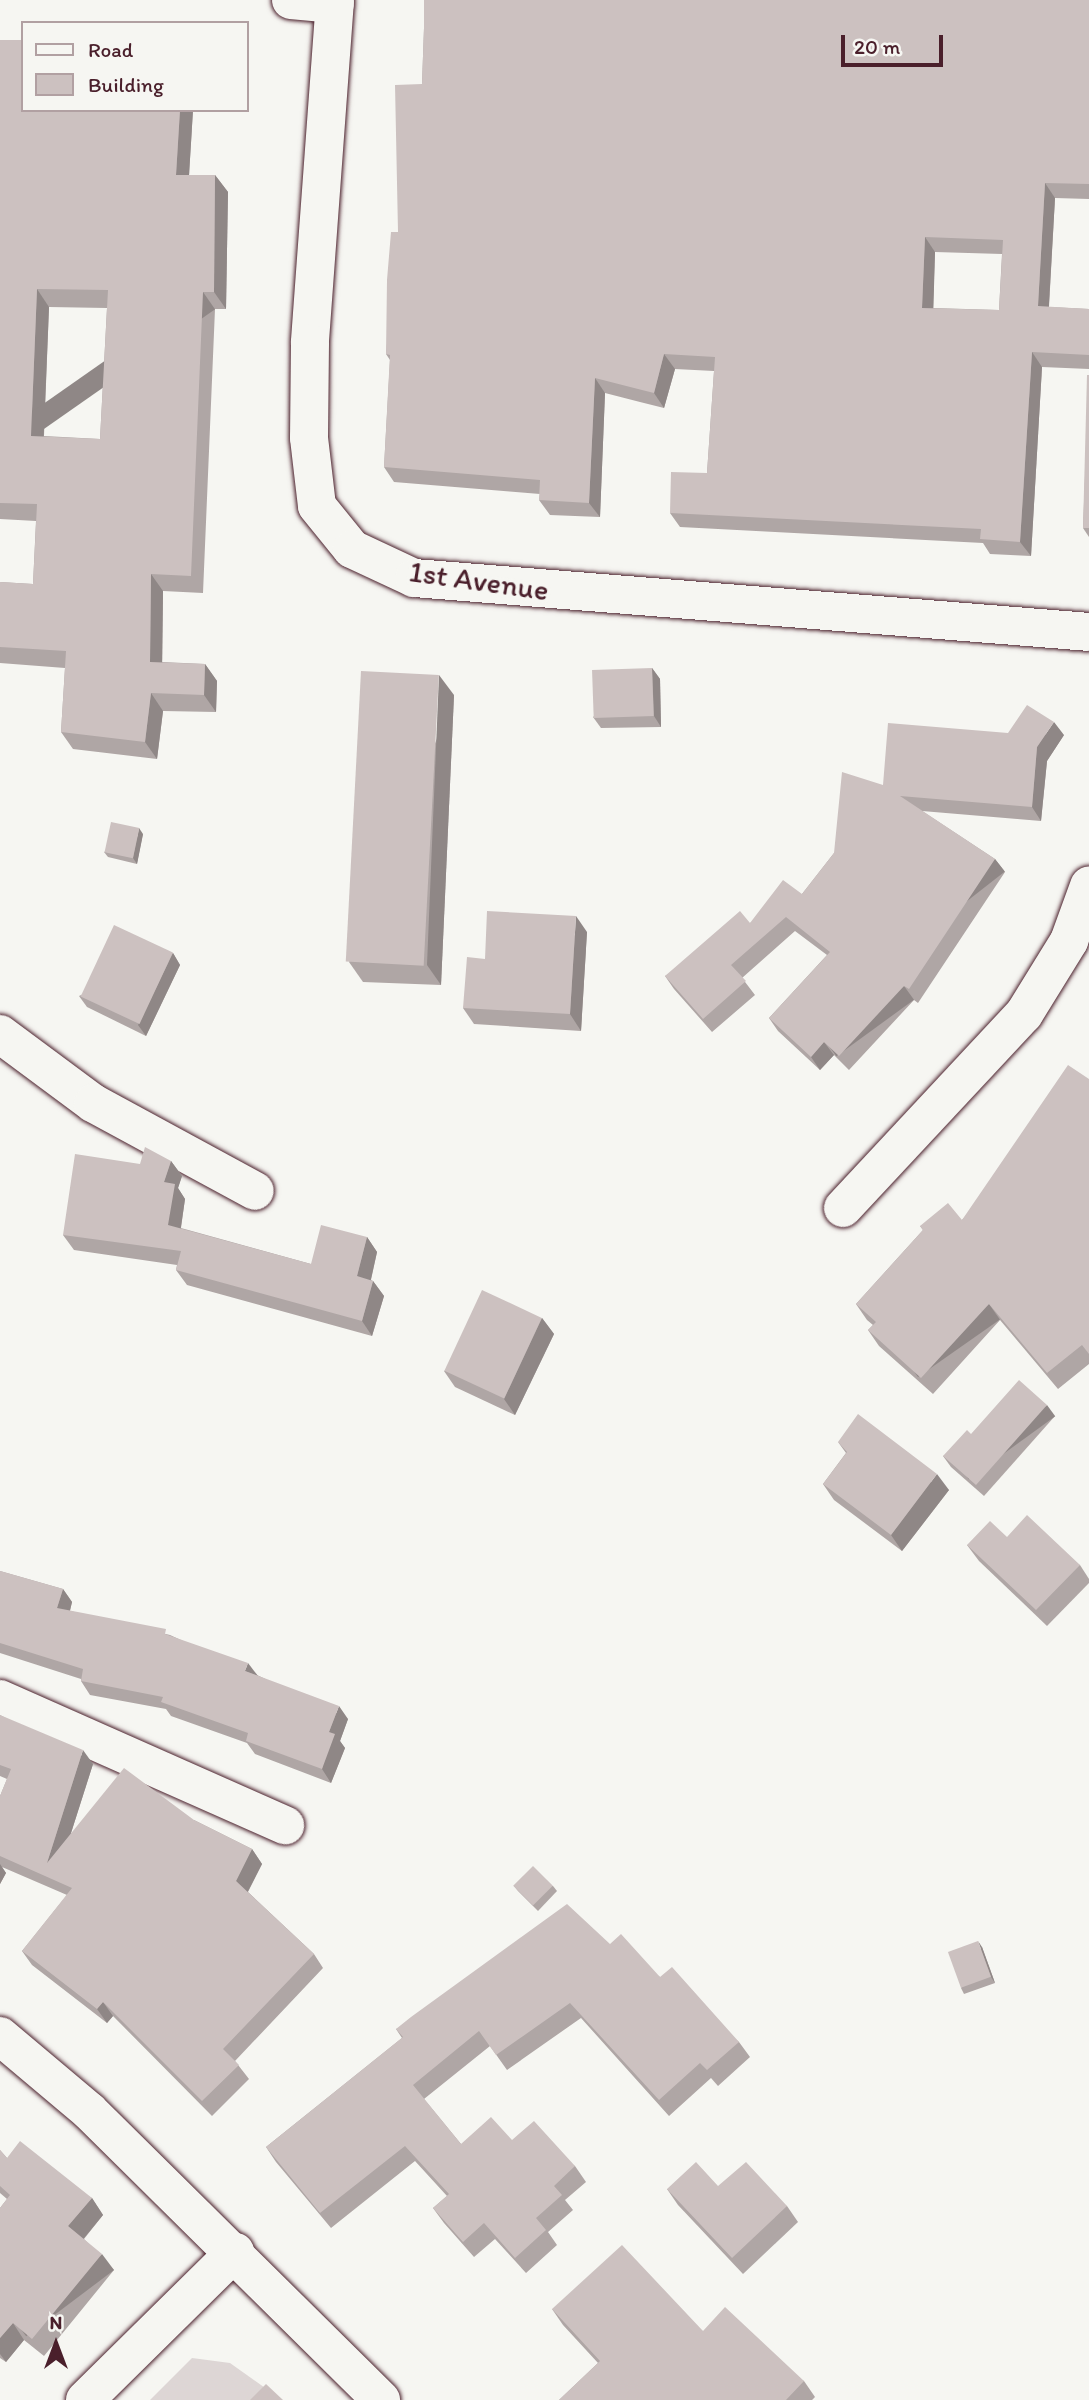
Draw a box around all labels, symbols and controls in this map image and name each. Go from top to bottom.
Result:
legend [21,21,248,112]
scale bar [844,21,946,65]
text: 20 m [854,34,900,59]
text: Road [88,37,133,62]
text: Building [88,72,164,97]
street label: 1st Avenue [408,553,550,609]
north arrow [21,2309,91,2379]
text: N [50,2311,62,2334]

